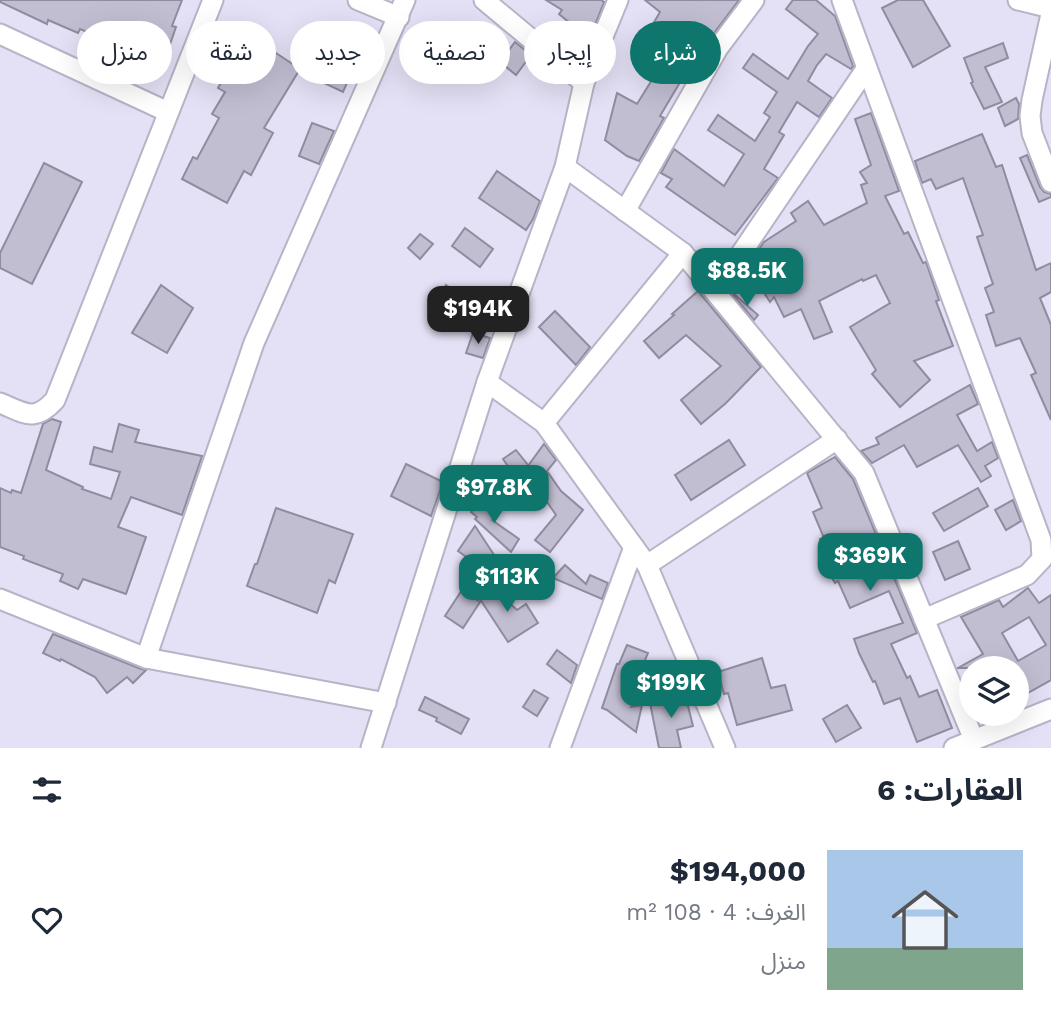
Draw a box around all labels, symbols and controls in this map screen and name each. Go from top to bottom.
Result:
chip: منزل [77,21,172,84]
chip: شقة [186,21,276,84]
chip: جديد [290,21,385,84]
chip: تصفية [399,21,510,84]
chip: إيجار [524,21,616,84]
chip: شراء [630,21,721,84]
pin: $88.5K [690,248,804,308]
text: $88.5K [707,257,787,284]
pin: $194K [429,286,527,346]
text: $194K [443,295,513,322]
pin: $97.8K [437,466,551,525]
text: $97.8K [456,474,532,501]
pin: $369K [821,534,919,593]
text: $369K [834,542,906,569]
pin: $113K [458,554,556,614]
text: $113K [475,563,539,590]
map controls [959,656,1029,726]
button: layers [959,656,1029,726]
pin: $199K [622,660,720,720]
text: $199K [637,669,705,696]
icon: filters [28,771,66,809]
text: العقارات: 6 [877,772,1023,807]
text: $194,000 [670,853,806,888]
icon: home [883,878,967,962]
text: الغرف: 4 · 108 m² [626,899,806,926]
icon: heart [28,901,66,939]
text: منزل [761,948,806,975]

